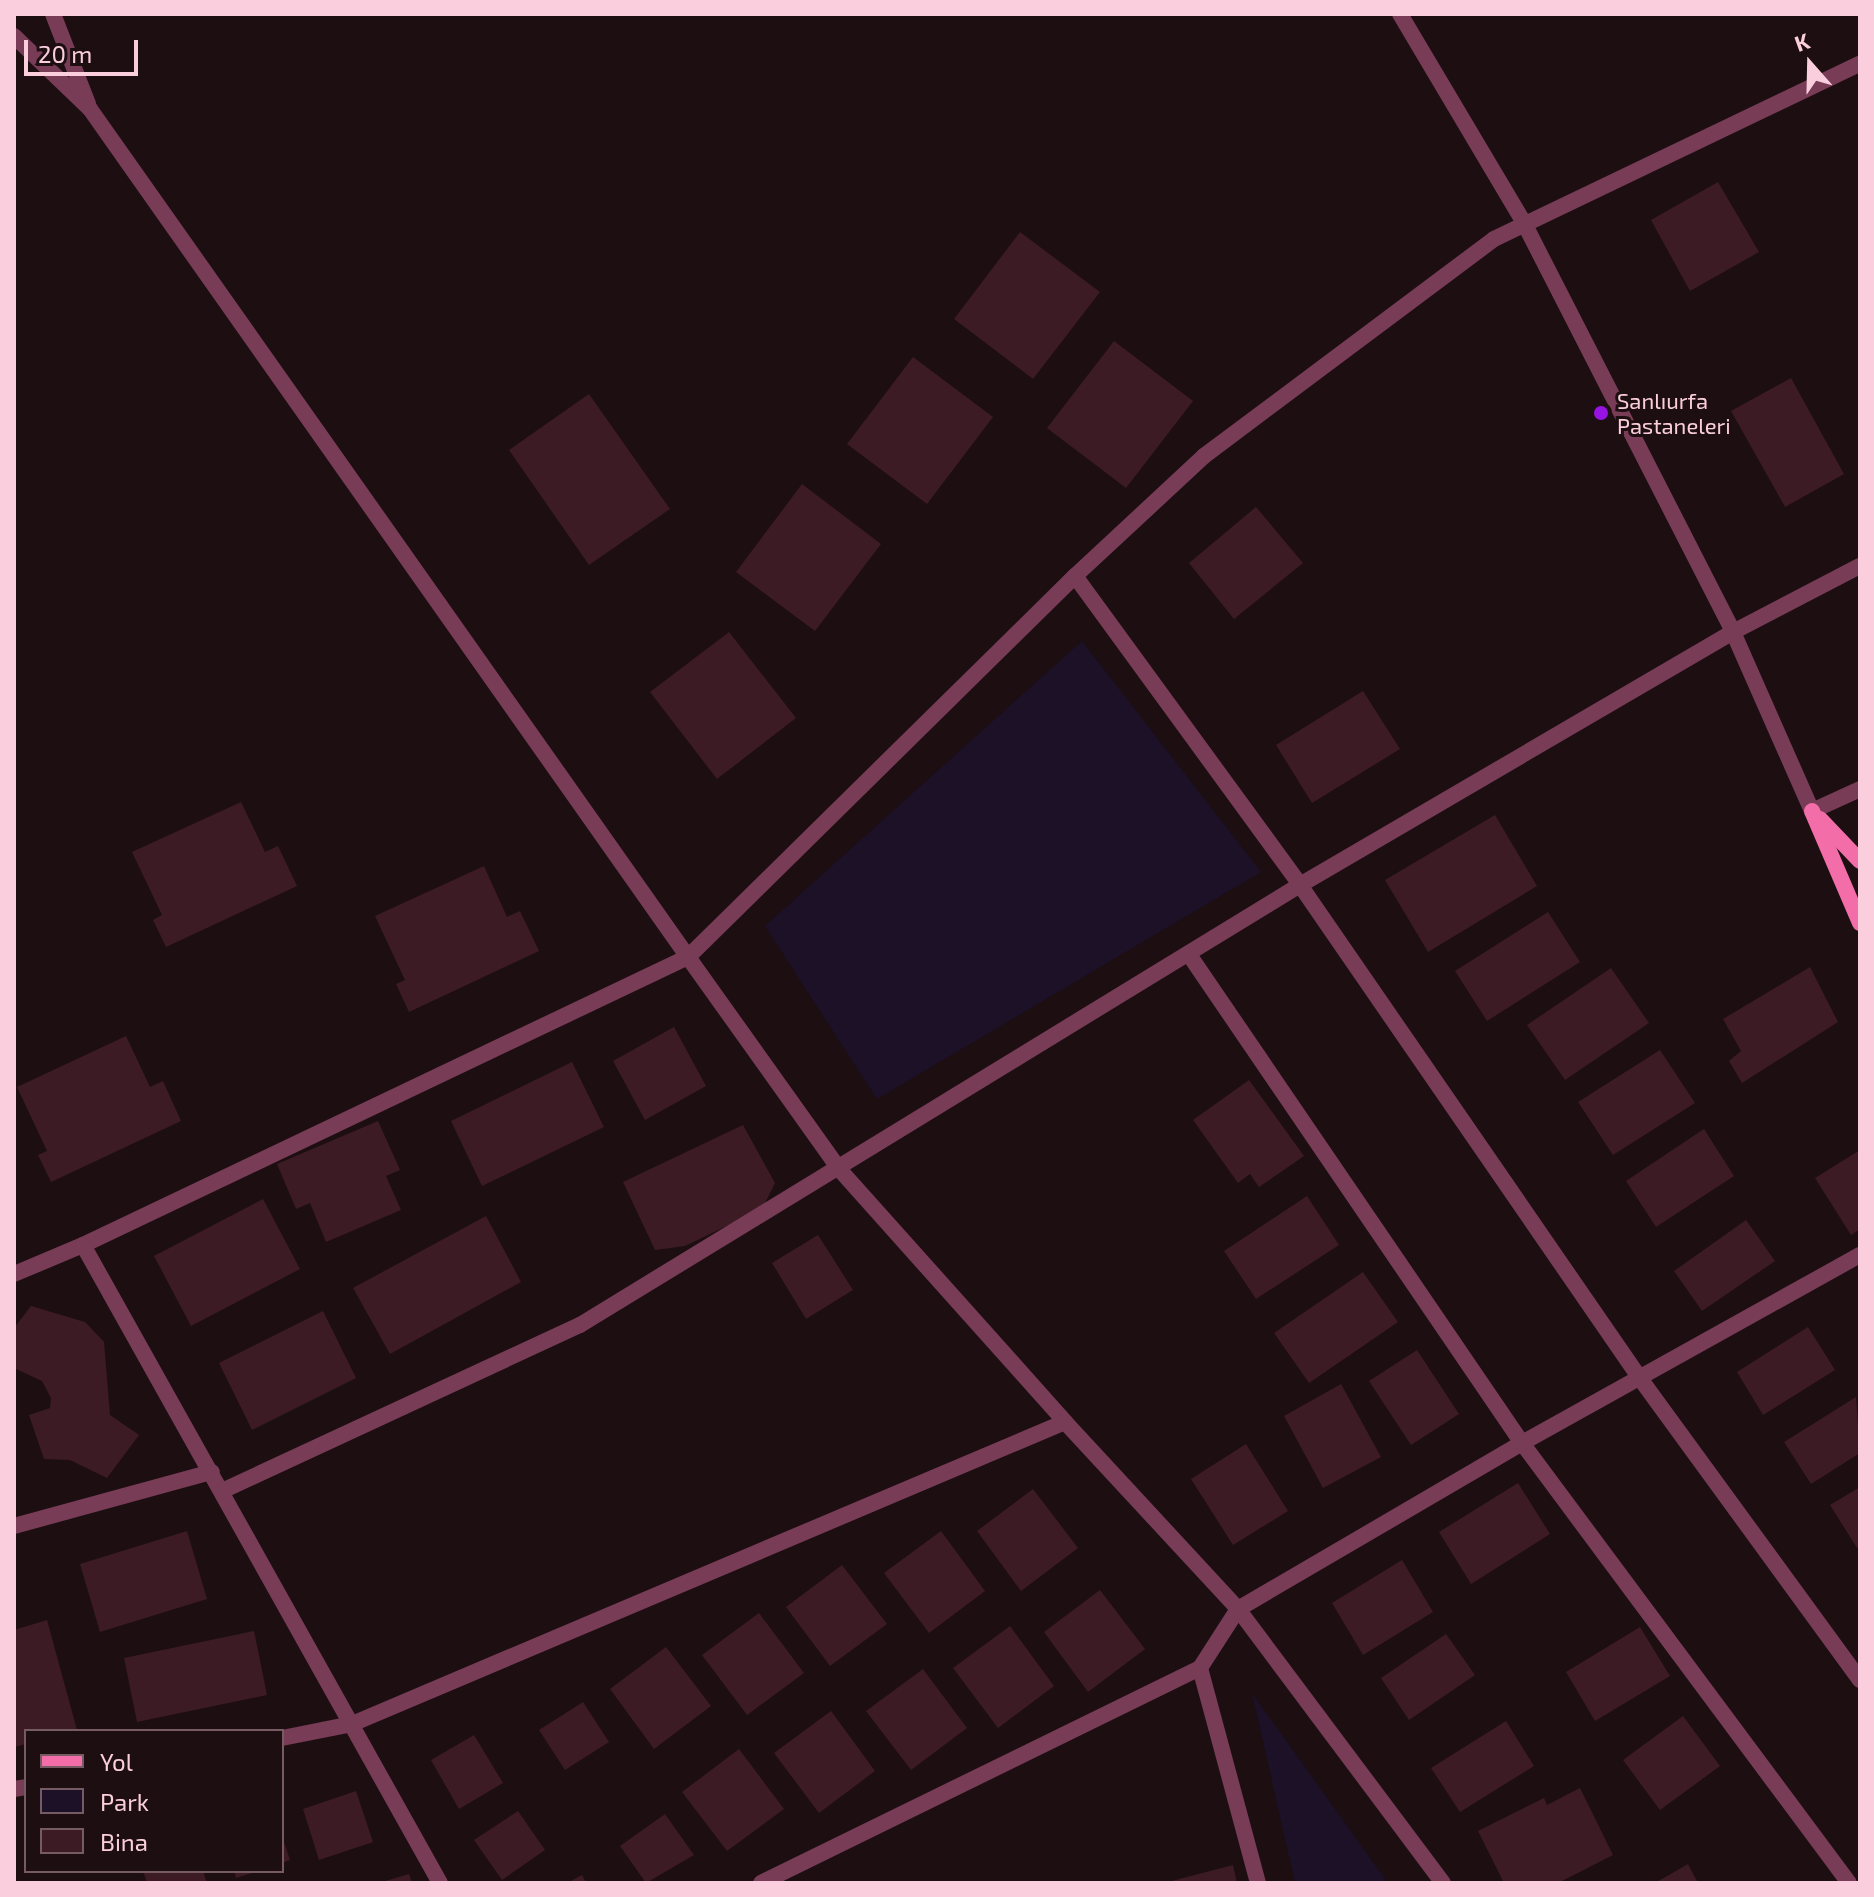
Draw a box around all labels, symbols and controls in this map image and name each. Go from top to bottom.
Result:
scale bar [28,24,142,74]
north arrow [1770,24,1850,104]
text: K [1791,27,1813,56]
text: 20 m [38,39,92,68]
place label: Sanlıurfa Pastaneleri [1617,387,1731,438]
marker: Sanlıurfa Pastaneleri [1592,404,1610,422]
legend [24,1729,284,1873]
text: Yol [100,1747,133,1776]
text: Park [100,1787,149,1816]
text: Bina [100,1827,148,1856]

